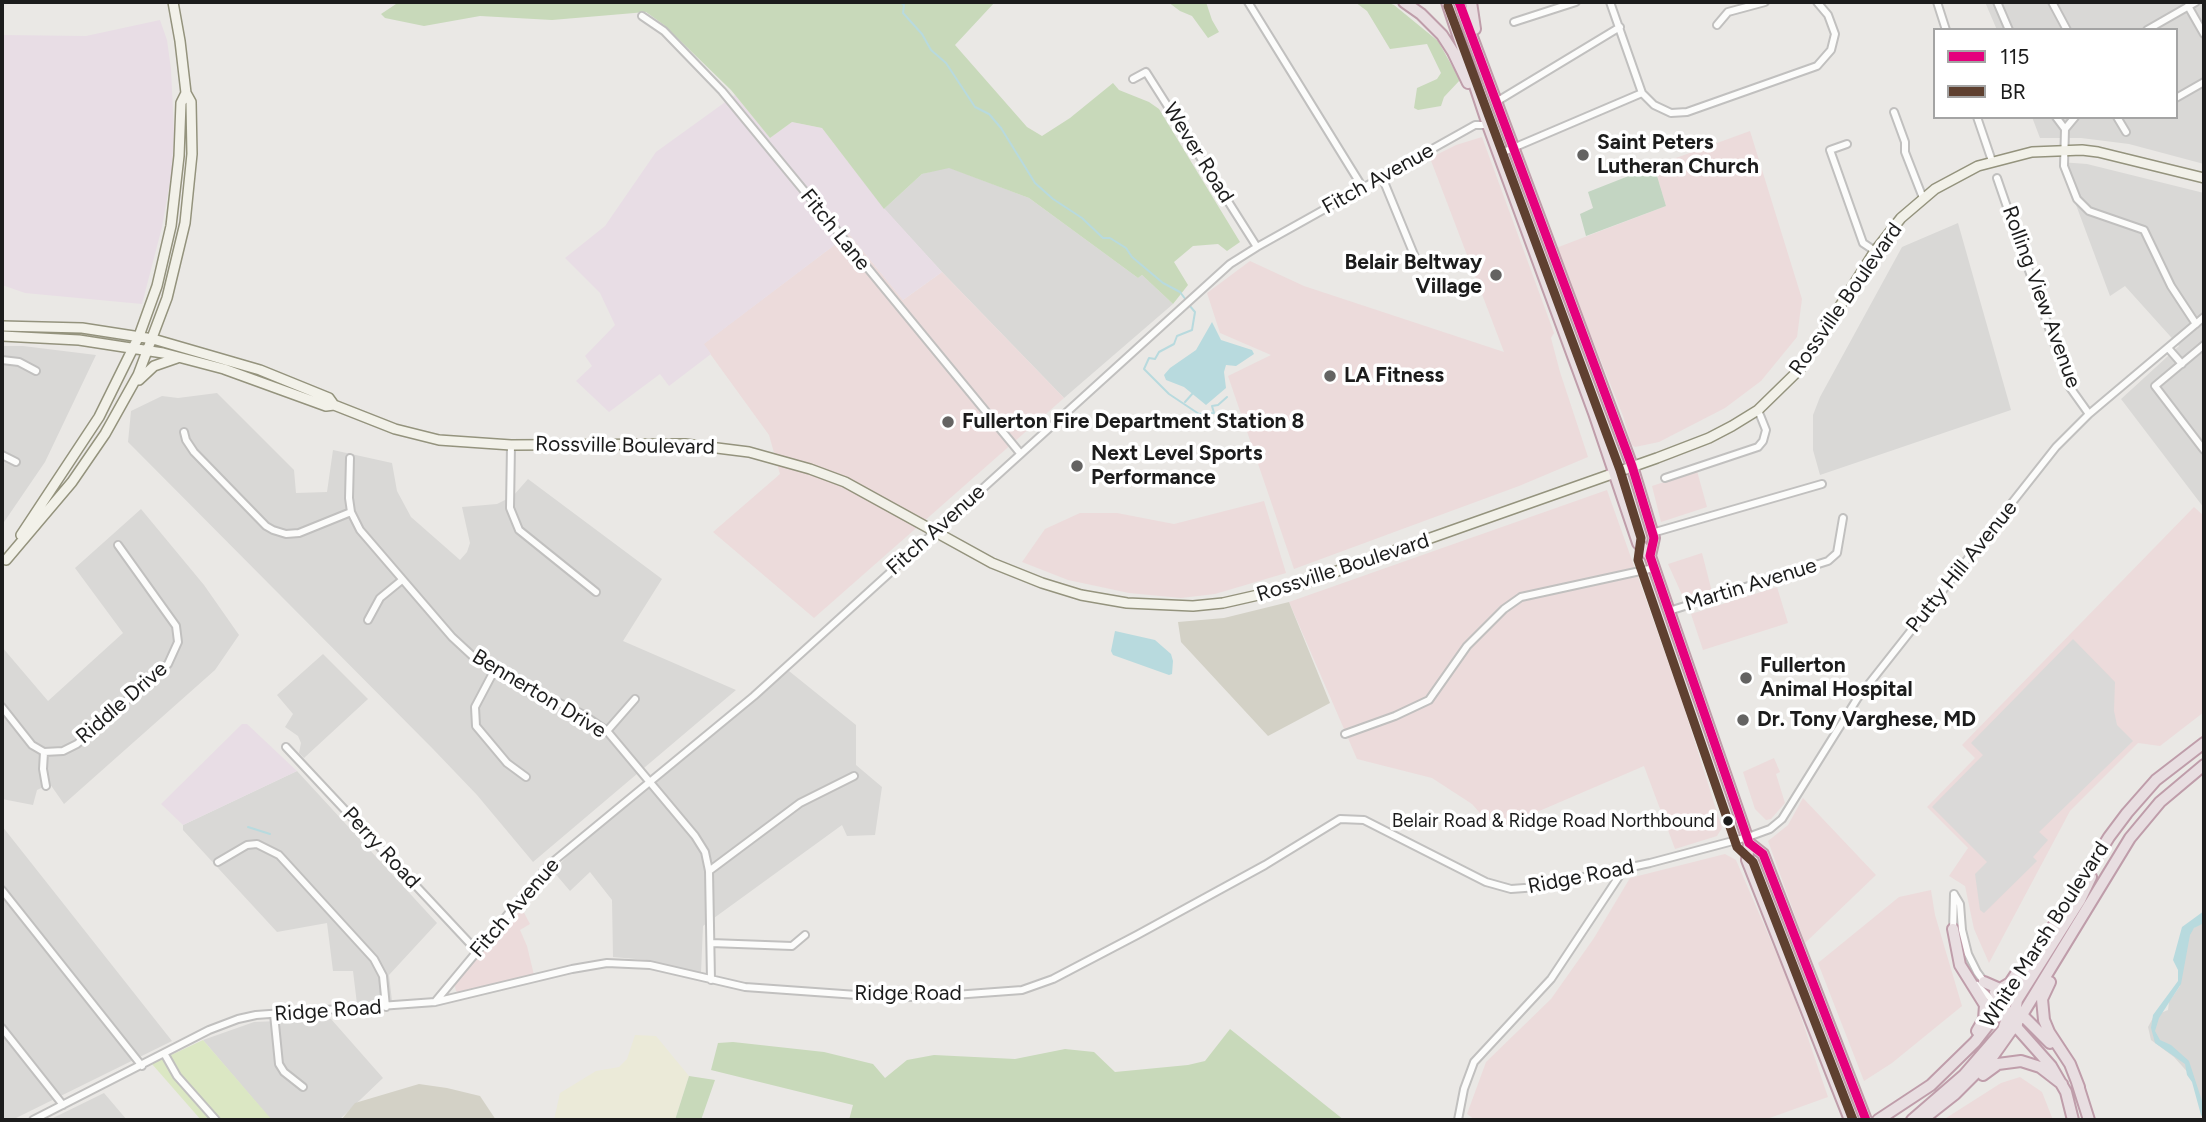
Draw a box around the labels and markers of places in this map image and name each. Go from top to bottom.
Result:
place label: Saint Peters Lutheran Church [1597,130,1759,180]
marker: Saint Peters Lutheran Church [1575,147,1591,163]
place label: Belair Beltway Village [1344,250,1482,300]
marker: Belair Beltway Village [1488,267,1504,283]
place label: LA Fitness [1344,363,1444,389]
marker: LA Fitness [1322,368,1338,384]
place label: Fullerton Fire Department Station 8 [962,409,1304,435]
marker: Fullerton Fire Department Station 8 [940,414,956,430]
place label: Next Level Sports Performance [1091,441,1263,491]
marker: Next Level Sports Performance [1069,458,1085,474]
place label: Fullerton Animal Hospital [1760,653,1913,703]
marker: Fullerton Animal Hospital [1738,670,1754,686]
place label: Dr. Tony Varghese, MD [1757,707,1976,733]
marker: Dr. Tony Varghese, MD [1735,712,1751,728]
place label: Belair Road & Ridge Road Northbound [1392,810,1715,832]
marker: Belair Road & Ridge Road Northbound [1721,814,1735,828]

